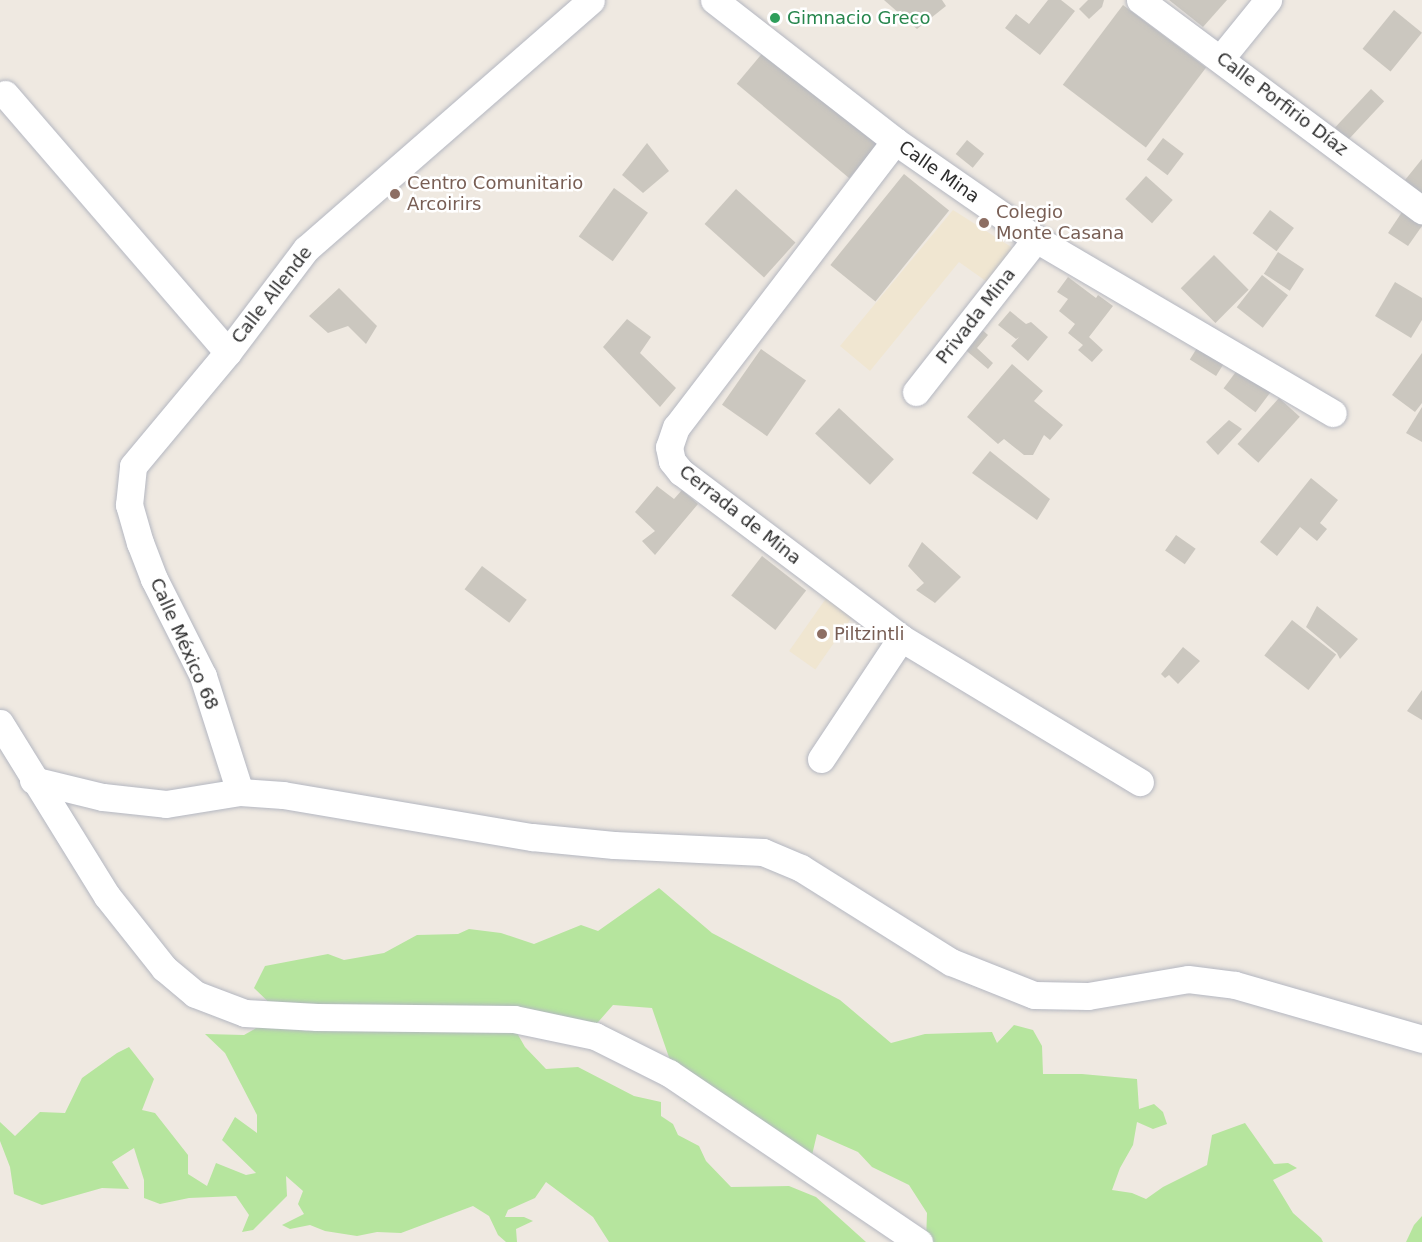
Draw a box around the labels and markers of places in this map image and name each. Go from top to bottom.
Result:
place label: Gimnacio Greco [787,7,930,29]
marker: Gimnacio Greco [768,11,782,25]
place label: Centro Comunitario Arcoirirs [407,173,583,216]
marker: Centro Comunitario Arcoirirs [388,187,402,201]
place label: Colegio Monte Casana [996,202,1124,244]
marker: Colegio Monte Casana [977,216,991,230]
place label: Piltzintli [834,623,904,645]
marker: Piltzintli [815,627,829,641]

